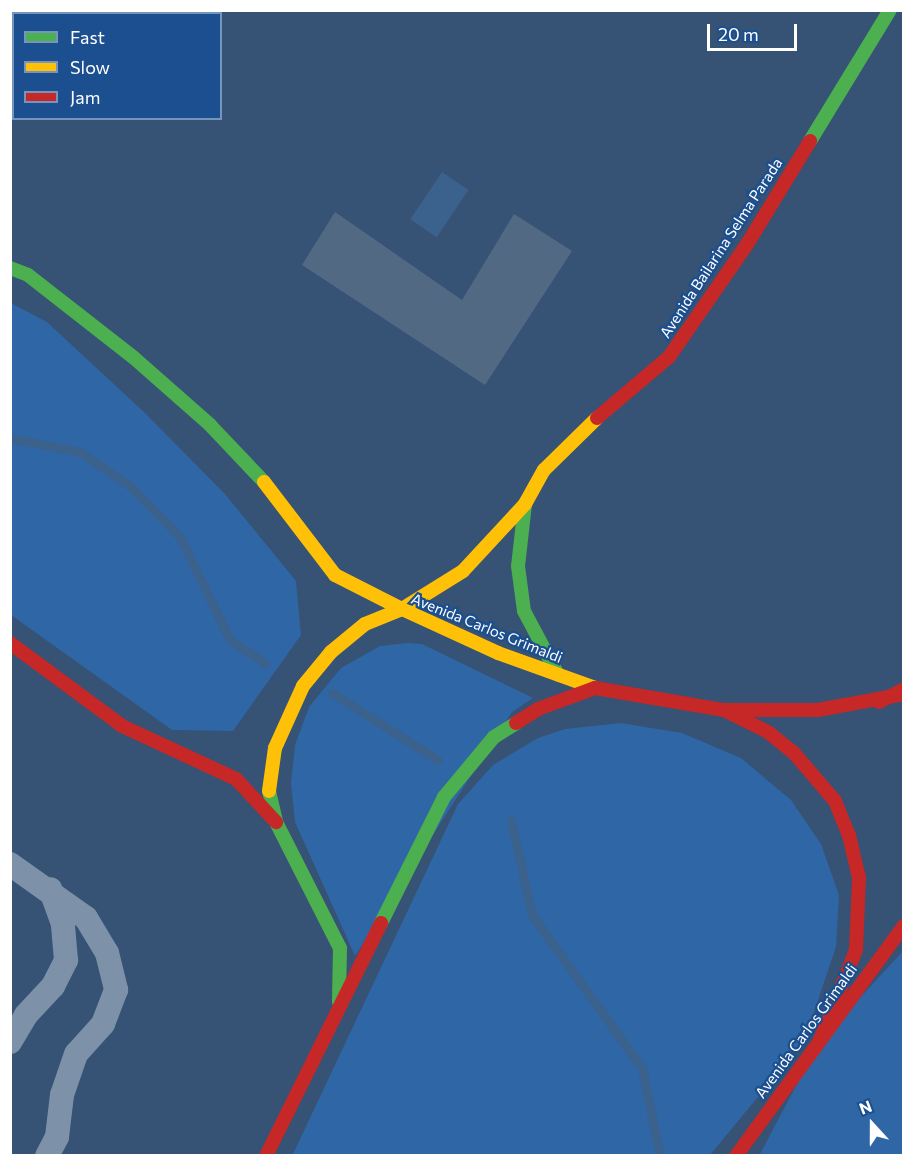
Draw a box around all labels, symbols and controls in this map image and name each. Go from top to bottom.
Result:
legend [12,12,222,120]
scale bar [710,12,800,50]
text: 20 m [718,23,759,45]
text: Fast [70,26,105,48]
text: Slow [70,56,110,78]
text: Jam [70,86,100,108]
street label: Avenida Bailarina Selma Parada [656,155,786,341]
street label: Avenida Carlos Grimaldi [409,589,565,667]
street label: Avenida Carlos Grimaldi [751,960,861,1102]
north arrow [842,1094,902,1154]
text: N [856,1096,874,1118]

